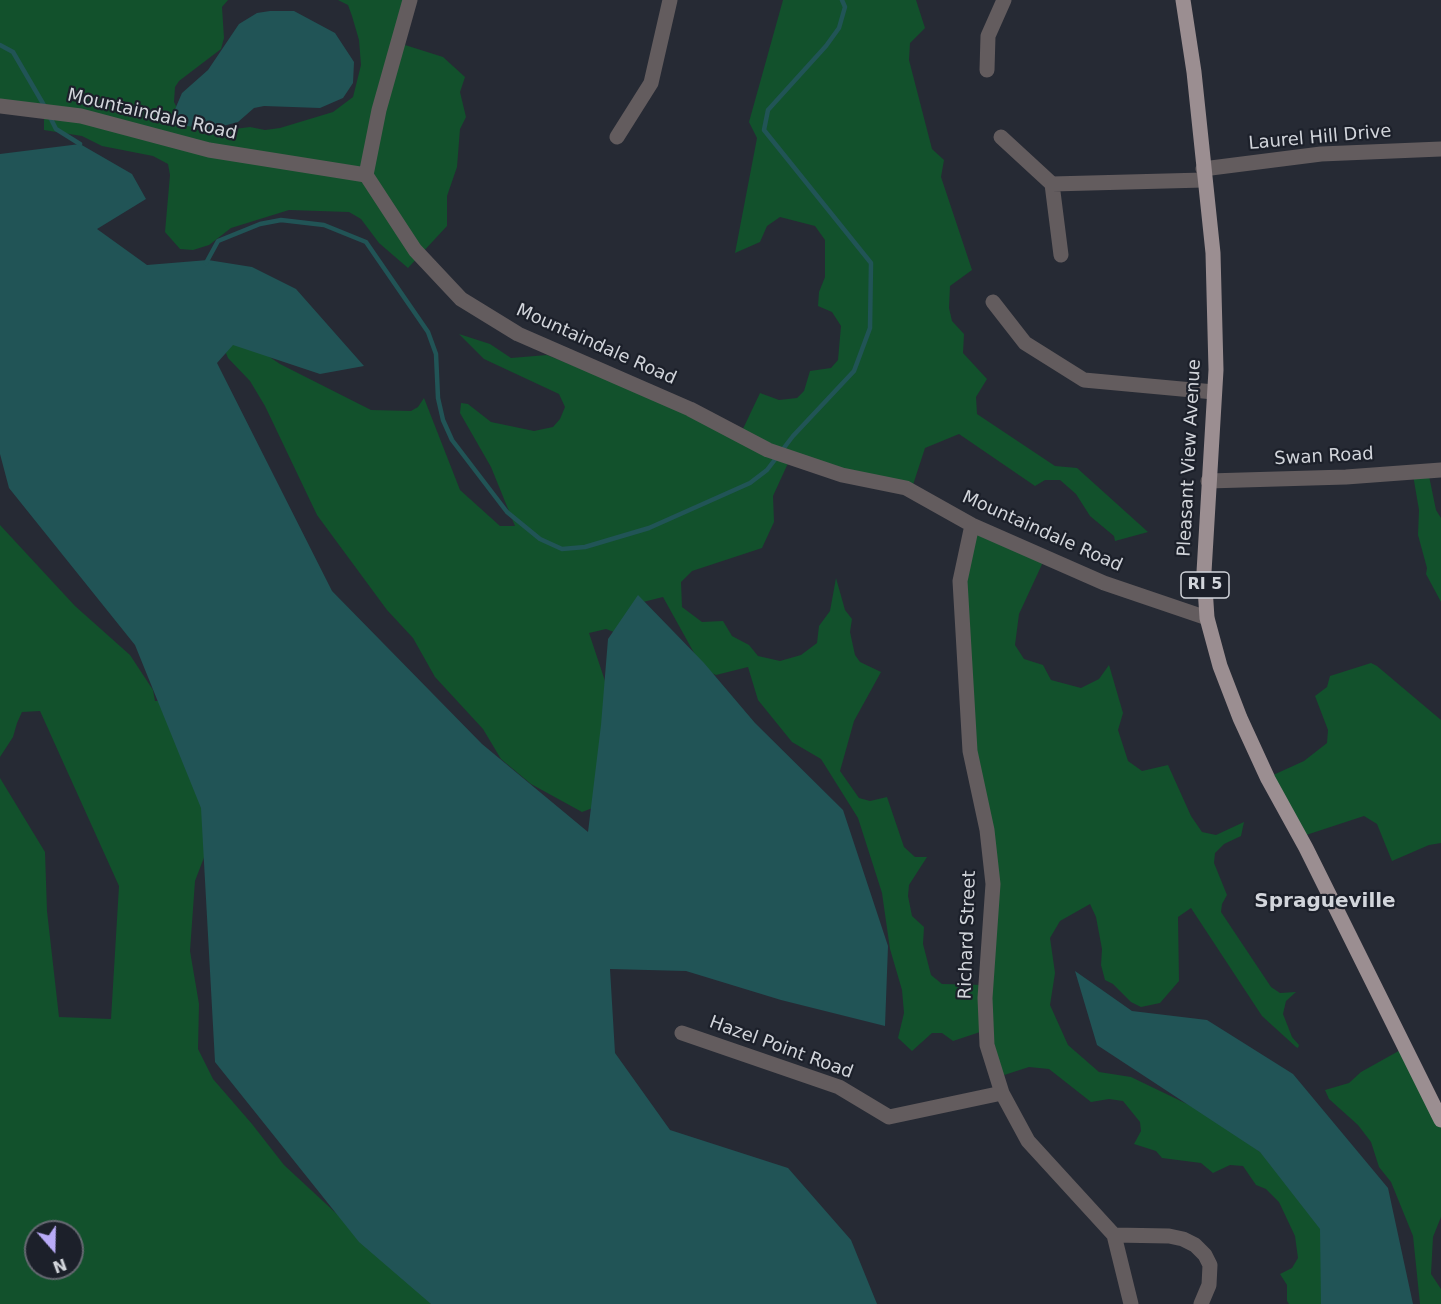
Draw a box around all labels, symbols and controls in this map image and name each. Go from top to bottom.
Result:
street label: Mountaindale Road [65,85,239,145]
street label: Laurel Hill Drive [1248,121,1392,155]
street label: Mountaindale Road [512,300,680,390]
street label: Pleasant View Avenue [1174,359,1206,557]
street label: Swan Road [1274,444,1374,470]
street label: Mountaindale Road [958,487,1126,577]
road number: RI 5 [1181,572,1229,598]
street label: Richard Street [955,870,981,1000]
district label: Spragueville [1254,890,1396,914]
street label: Hazel Point Road [706,1012,856,1084]
north arrow [24,1220,84,1280]
text: N [50,1254,69,1277]

